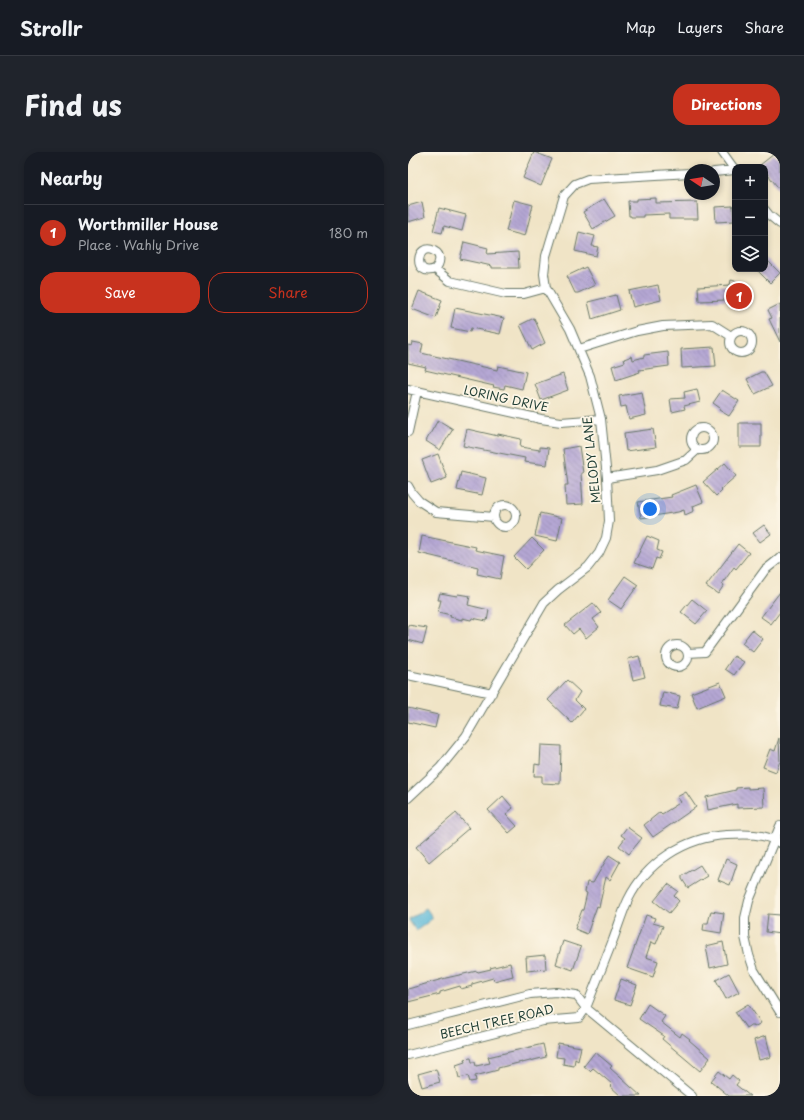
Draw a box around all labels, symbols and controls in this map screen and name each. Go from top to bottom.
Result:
text: Strollr [20,14,83,42]
text: Map [626,17,656,38]
text: Layers [678,17,723,38]
text: Share [745,17,784,38]
text: Find us [24,83,122,126]
button: Directions [673,84,780,125]
north arrow [684,164,720,200]
map controls [732,164,768,272]
button: + [732,164,768,200]
text: Nearby [40,165,102,191]
button: − [732,200,768,236]
text: Worthmiller House [78,212,218,235]
text: 1 [50,223,56,242]
text: 180 m [329,223,368,242]
text: Place · Wahly Drive [78,235,199,254]
button: layers [732,236,768,272]
button: Save [40,272,200,313]
button: Share [208,272,368,313]
pin: 1 [726,281,752,311]
street label: LORING DRIVE [462,380,550,416]
street label: MELODY LANE [577,416,605,504]
your location [640,499,660,519]
street label: BEECH TREE ROAD [438,999,556,1043]

